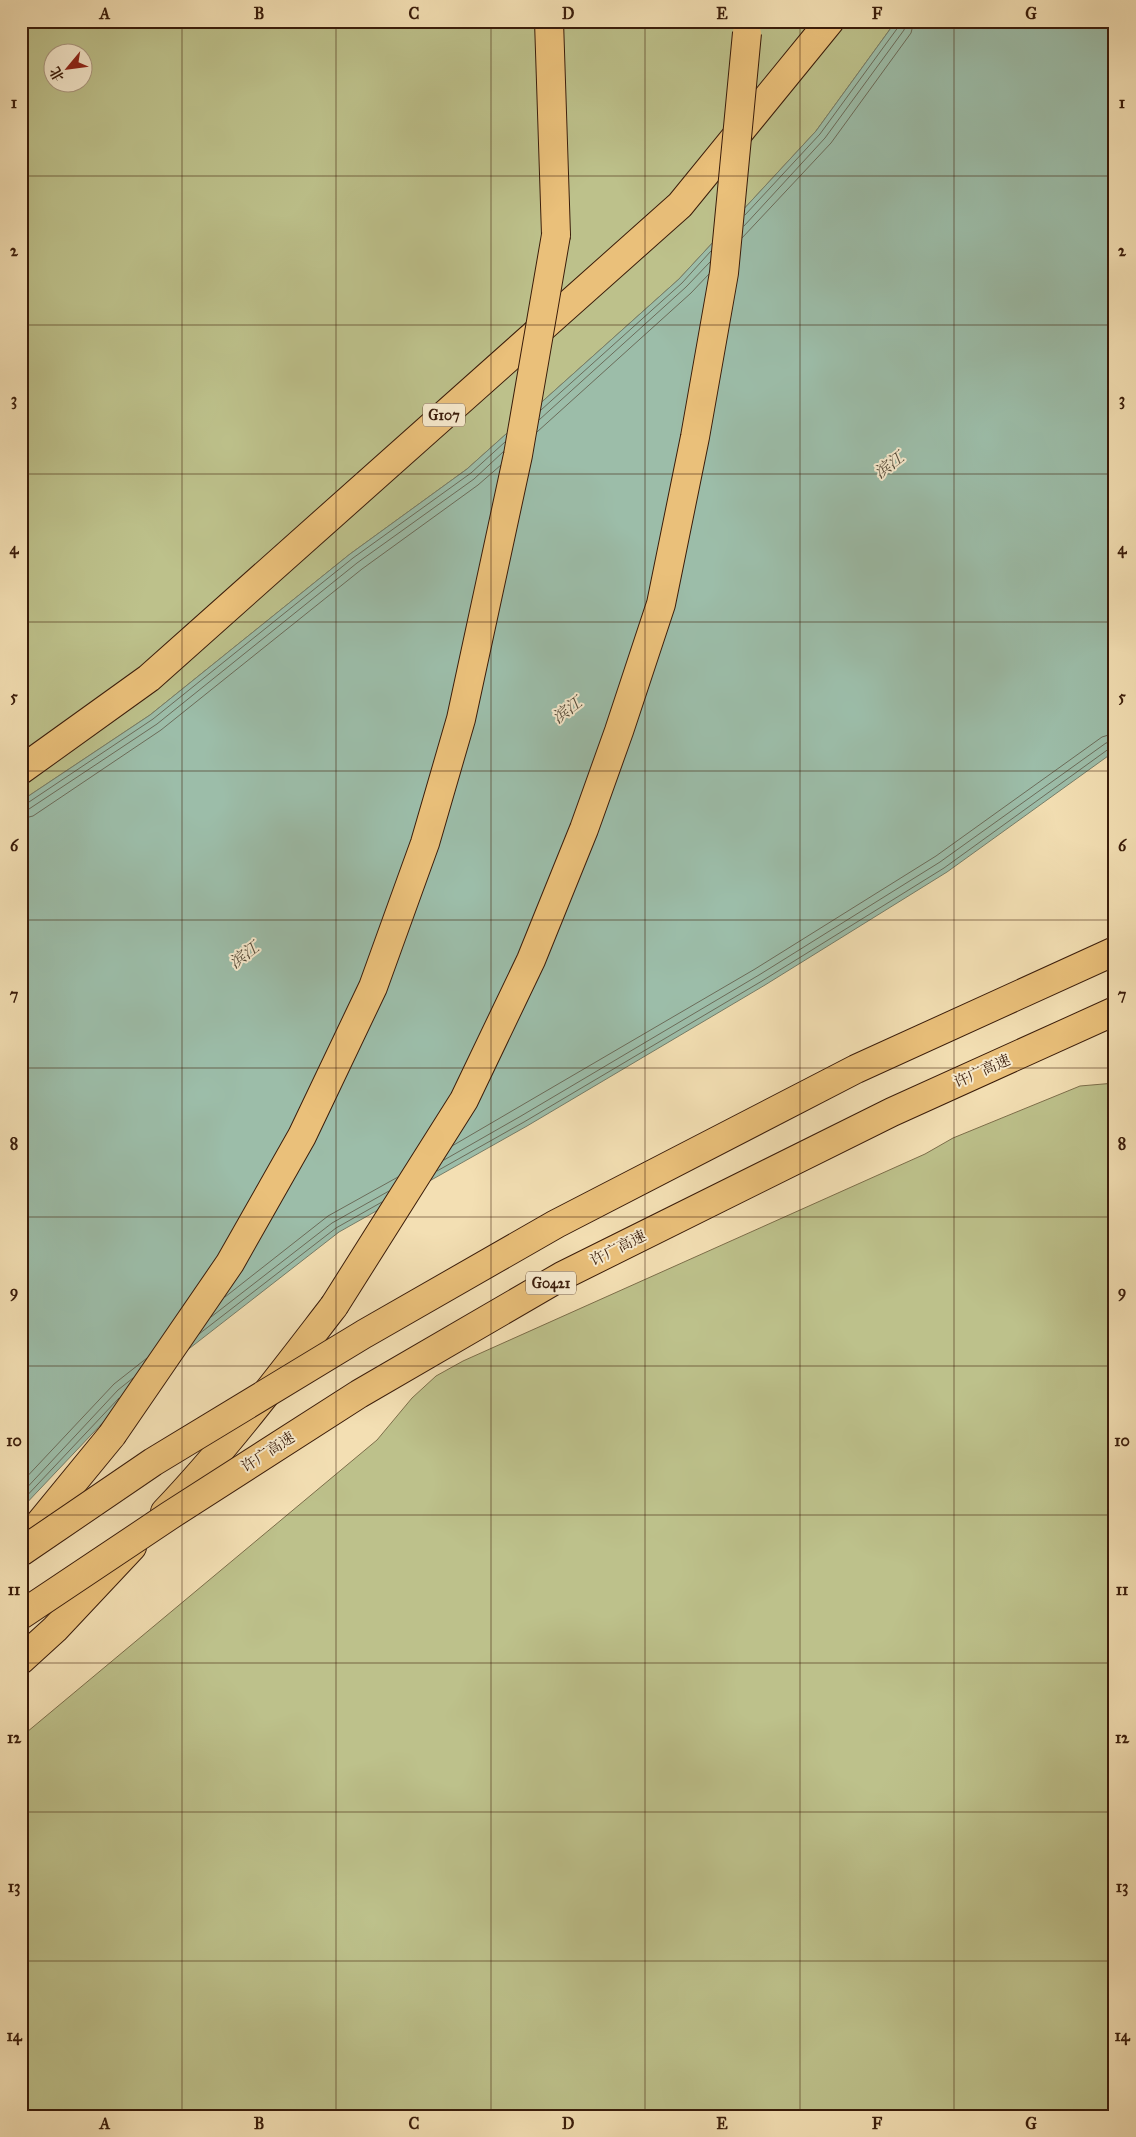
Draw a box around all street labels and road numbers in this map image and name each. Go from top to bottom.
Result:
road number: G107 [423,404,465,426]
street label: 许广高速 [951,1051,1013,1091]
street label: 许广高速 [587,1226,649,1270]
road number: G0421 [526,1272,576,1295]
street label: 许广高速 [238,1428,298,1476]

